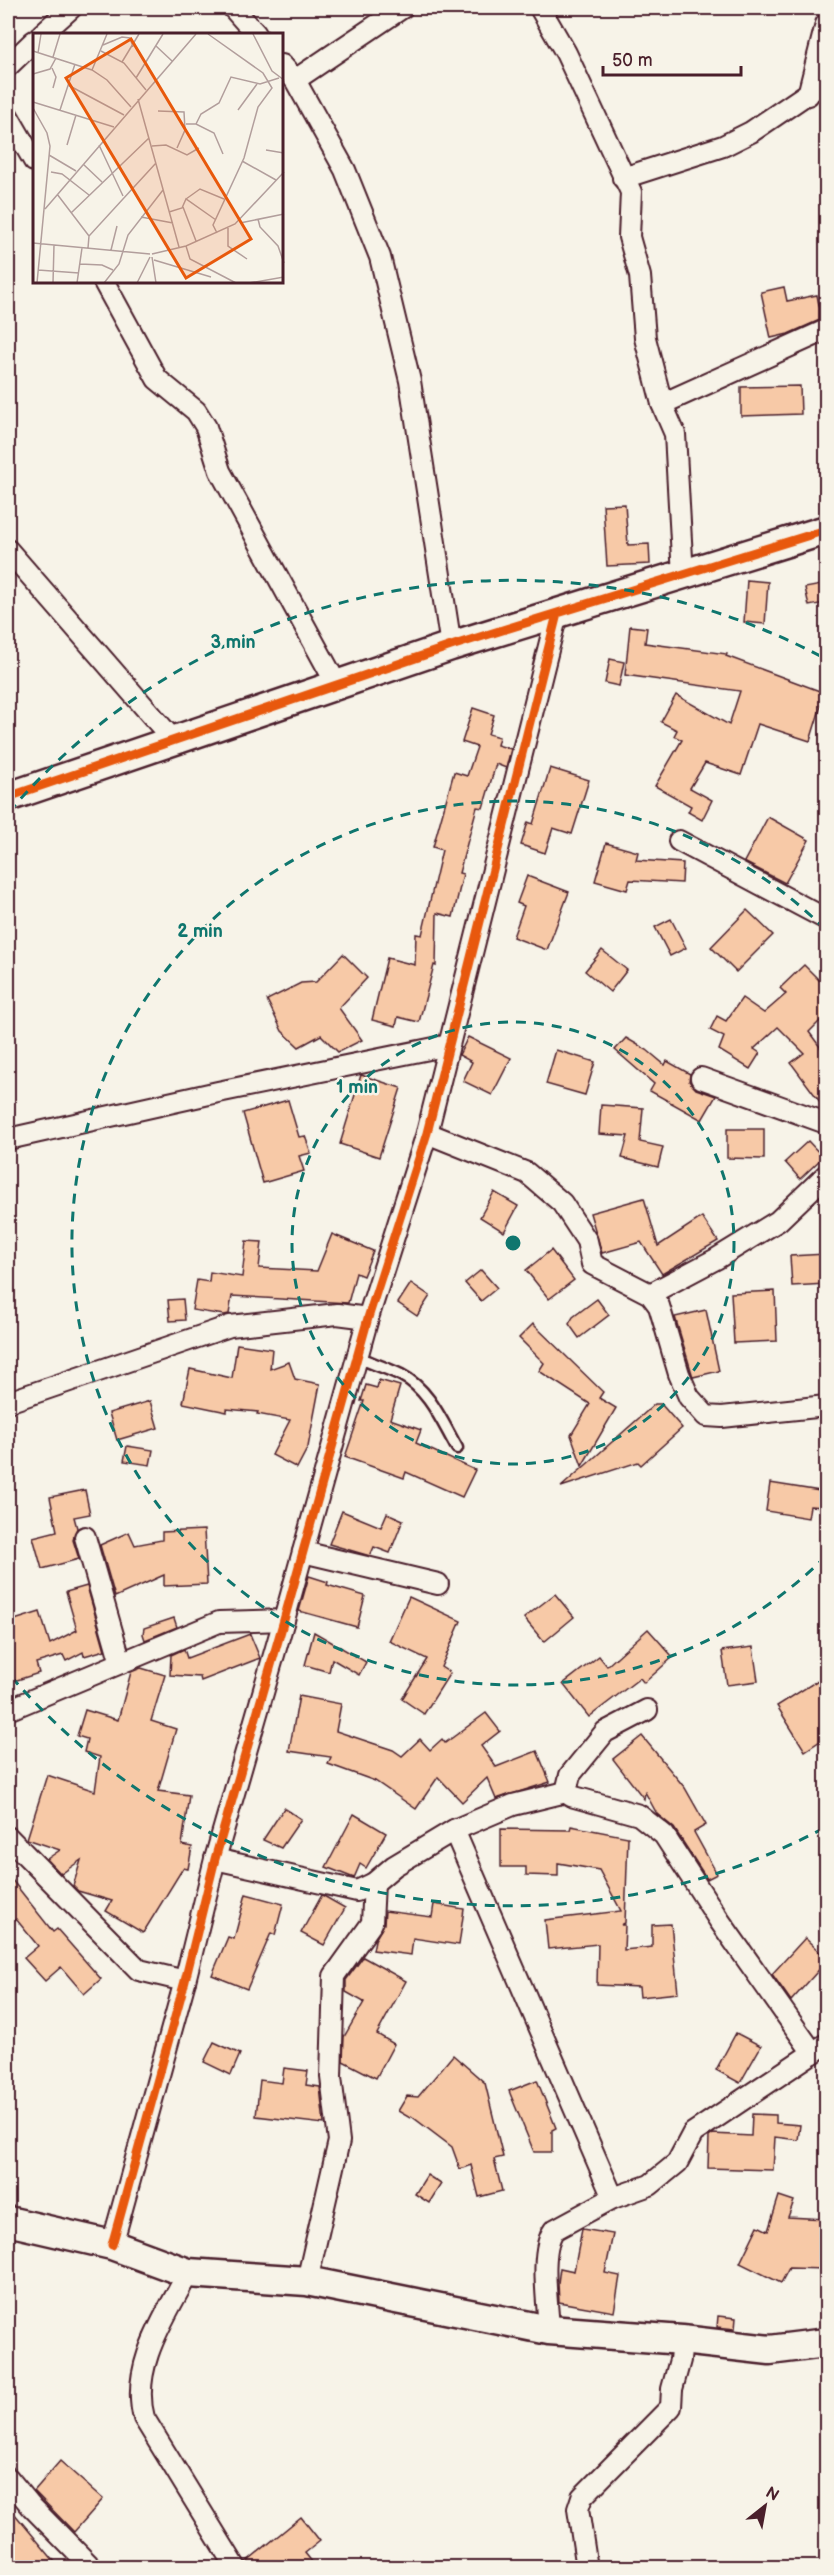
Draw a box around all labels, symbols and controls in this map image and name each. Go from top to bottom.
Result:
inset map [33,33,284,284]
scale bar [603,39,741,77]
text: 50 m [612,50,653,71]
text: 3 min [210,632,256,653]
text: 2 min [177,921,223,942]
text: 1 min [336,1077,378,1098]
centre of rings [503,1233,523,1253]
north arrow [735,2476,795,2536]
text: N [762,2483,782,2506]

